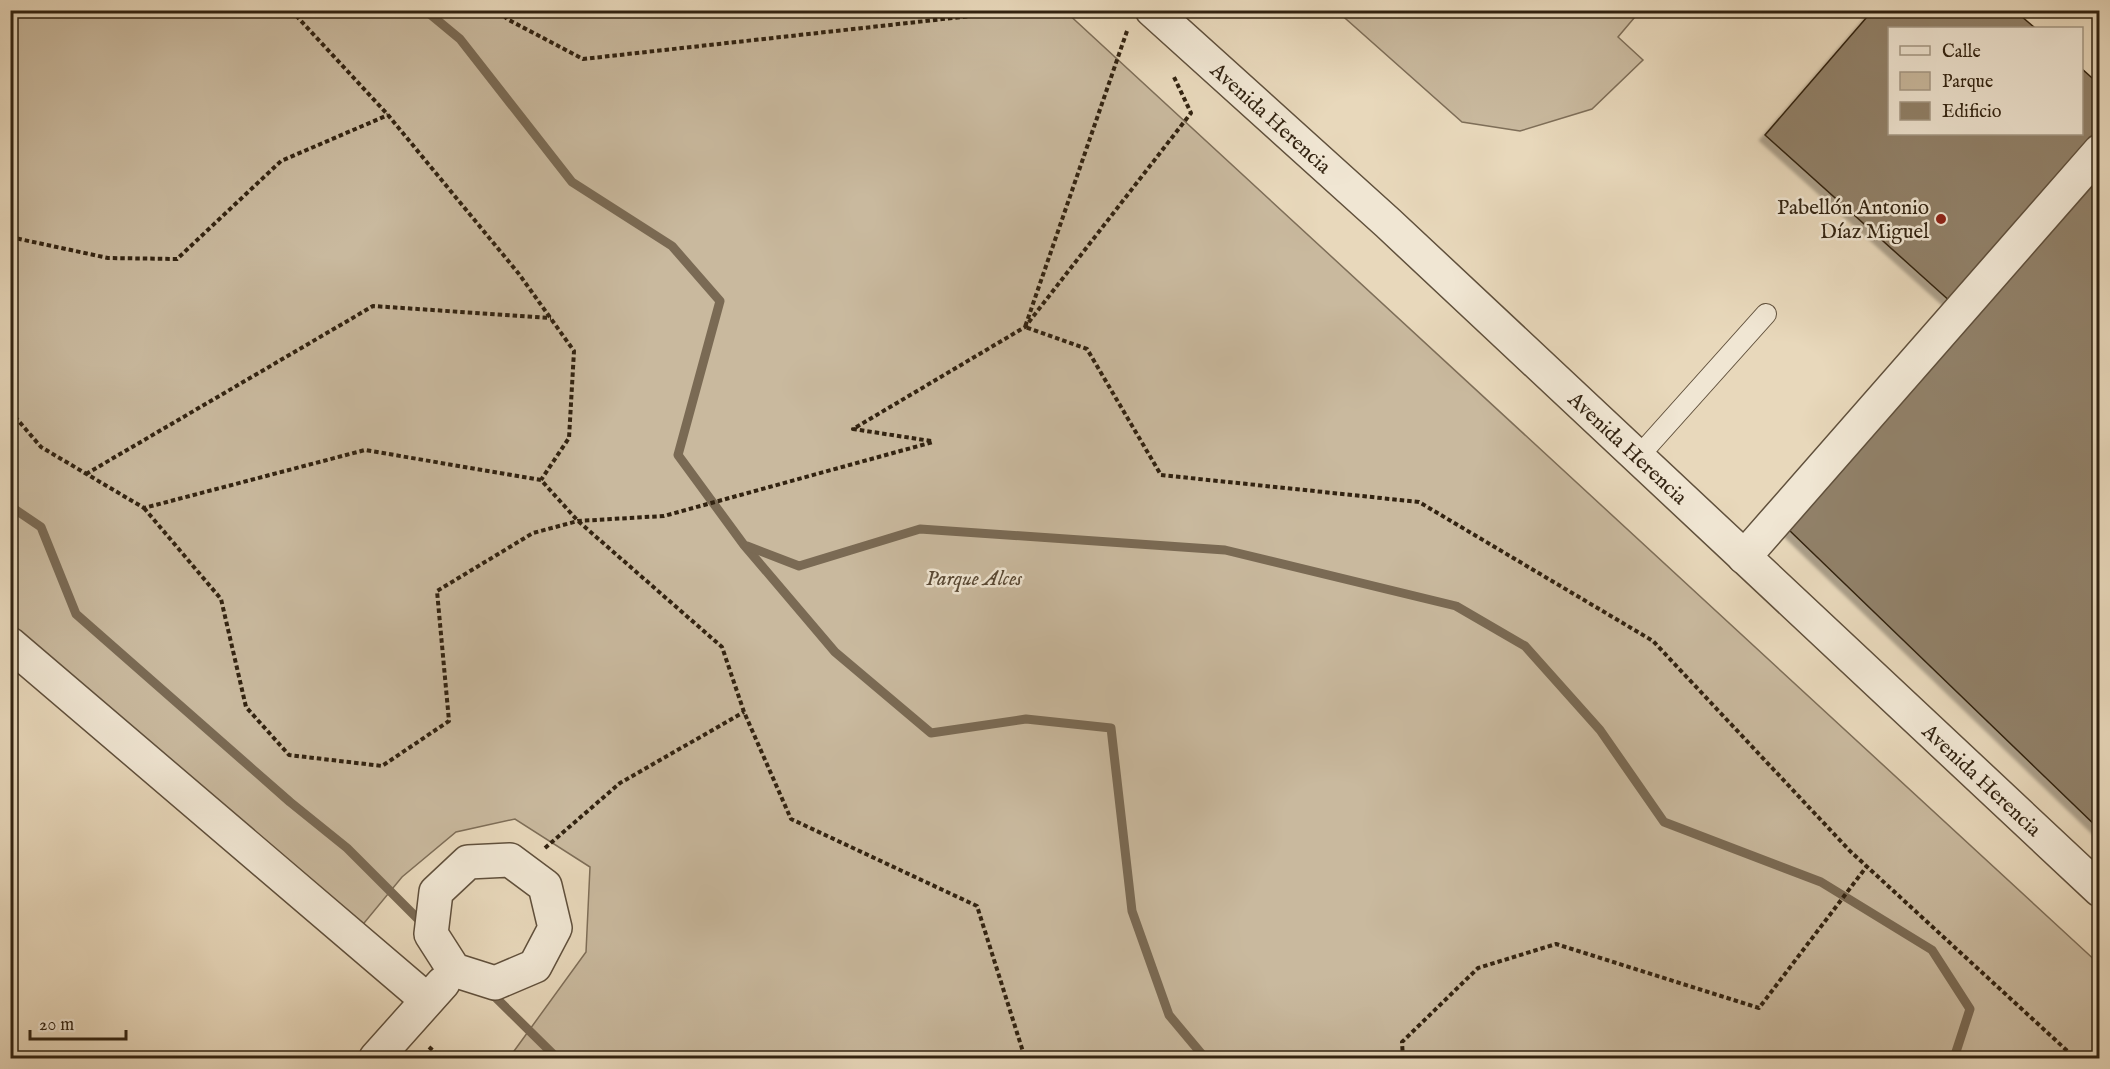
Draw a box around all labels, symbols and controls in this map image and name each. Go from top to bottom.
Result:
legend [1888,27,2083,135]
text: Calle [1942,41,1981,64]
street label: Avenida Herencia [1203,57,1337,181]
text: Parque [1942,71,1993,94]
text: Edificio [1942,101,2002,124]
place label: Pabellón Antonio Díaz Miguel [1777,195,1929,246]
marker: Pabellón Antonio Díaz Miguel [1934,212,1948,226]
street label: Avenida Herencia [1561,386,1693,512]
park label: Parque Alces [926,566,1023,593]
street label: Avenida Herencia [1915,718,2047,844]
scale bar [30,1003,126,1041]
text: 20 m [39,1014,74,1037]

